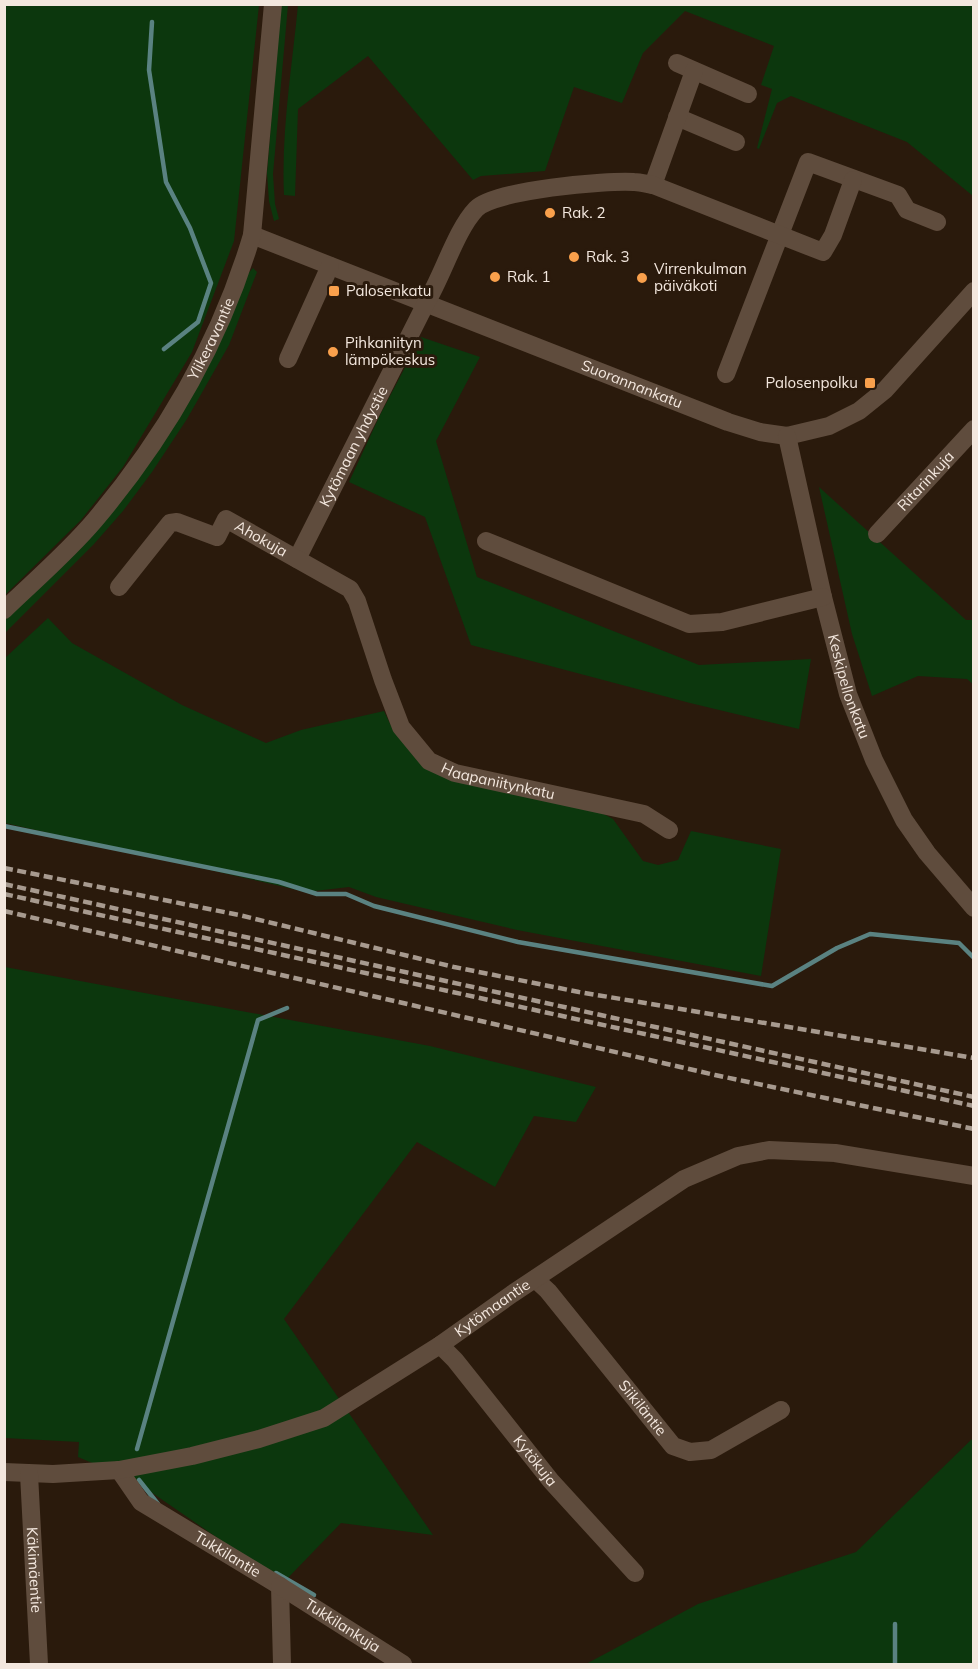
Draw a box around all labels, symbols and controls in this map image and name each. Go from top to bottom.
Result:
place label: Rak. 2 [562,203,606,222]
marker: Rak. 2 [543,206,557,220]
place label: Rak. 3 [586,247,630,266]
marker: Rak. 3 [567,250,581,264]
place label: Virrenkulman päiväkoti [654,259,747,295]
place label: Rak. 1 [507,267,551,286]
marker: Rak. 1 [488,270,502,284]
marker: Virrenkulman päiväkoti [635,271,649,285]
place label: Palosenkatu [346,281,432,300]
marker: Palosenkatu [327,284,341,298]
street label: Ylikeravantie [183,295,238,384]
place label: Pihkaniityn lämpökeskus [345,333,435,369]
marker: Pihkaniityn lämpökeskus [326,345,340,359]
street label: Suorannankatu [579,355,685,412]
place label: Palosenpolku [766,373,858,392]
marker: Palosenpolku [863,376,877,390]
street label: Kytömaan yhdystie [315,383,392,510]
street label: Ritarinkuja [893,447,958,515]
street label: Ahokuja [232,516,291,561]
street label: Keskipellonkatu [824,632,875,741]
street label: Haapaniitynkatu [438,758,557,803]
street label: Kytömaantie [451,1275,533,1341]
street label: Siikiläntie [615,1376,671,1439]
street label: Kytökuja [509,1431,562,1490]
street label: Käkimäentie [23,1526,46,1613]
street label: Tukkilantie [191,1527,264,1581]
street label: Tukkilankuja [301,1594,384,1656]

